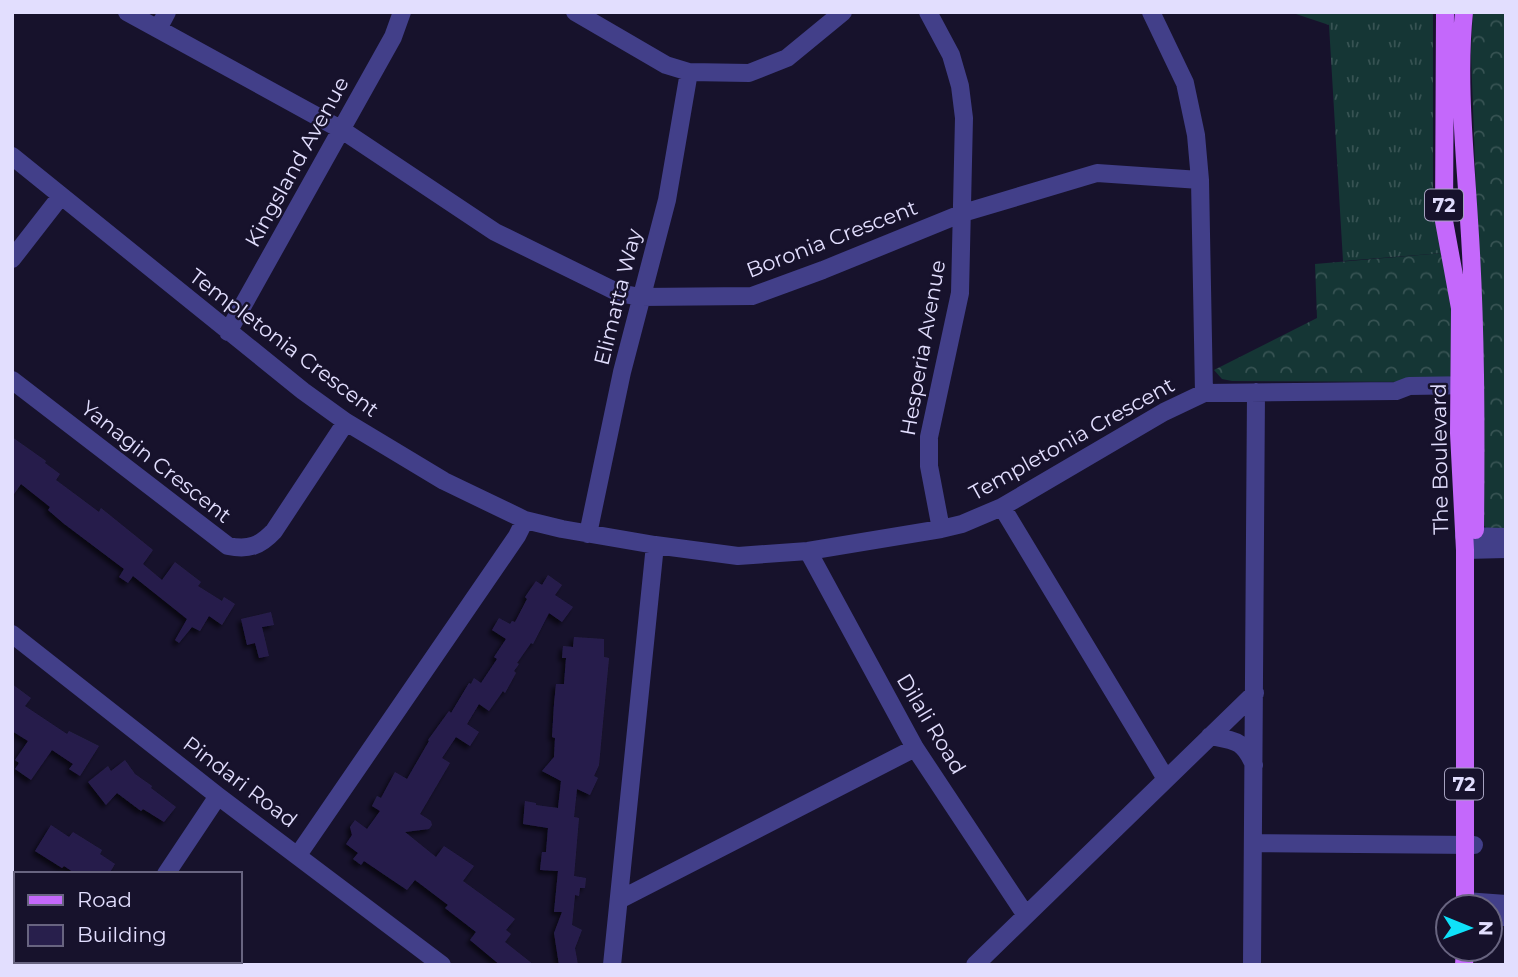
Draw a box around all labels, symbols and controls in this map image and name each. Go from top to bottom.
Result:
street label: Kingsland Avenue [239,72,354,251]
road number: 72 [1425,190,1463,220]
street label: Boronia Crescent [743,194,921,283]
street label: Elimatta Way [588,225,647,368]
street label: Hesperia Avenue [895,258,950,438]
street label: Templetonia Crescent [185,263,384,422]
street label: Templetonia Crescent [965,372,1179,505]
street label: The Boulevard [1426,383,1453,535]
street label: Yanagin Crescent [76,395,236,528]
street label: Dilali Road [892,669,971,779]
street label: Pindari Road [179,731,302,832]
road number: 72 [1445,768,1483,800]
legend [14,872,242,963]
text: Road [77,887,132,912]
north arrow [1434,893,1504,963]
text: N [1474,920,1497,936]
text: Building [77,922,167,947]

